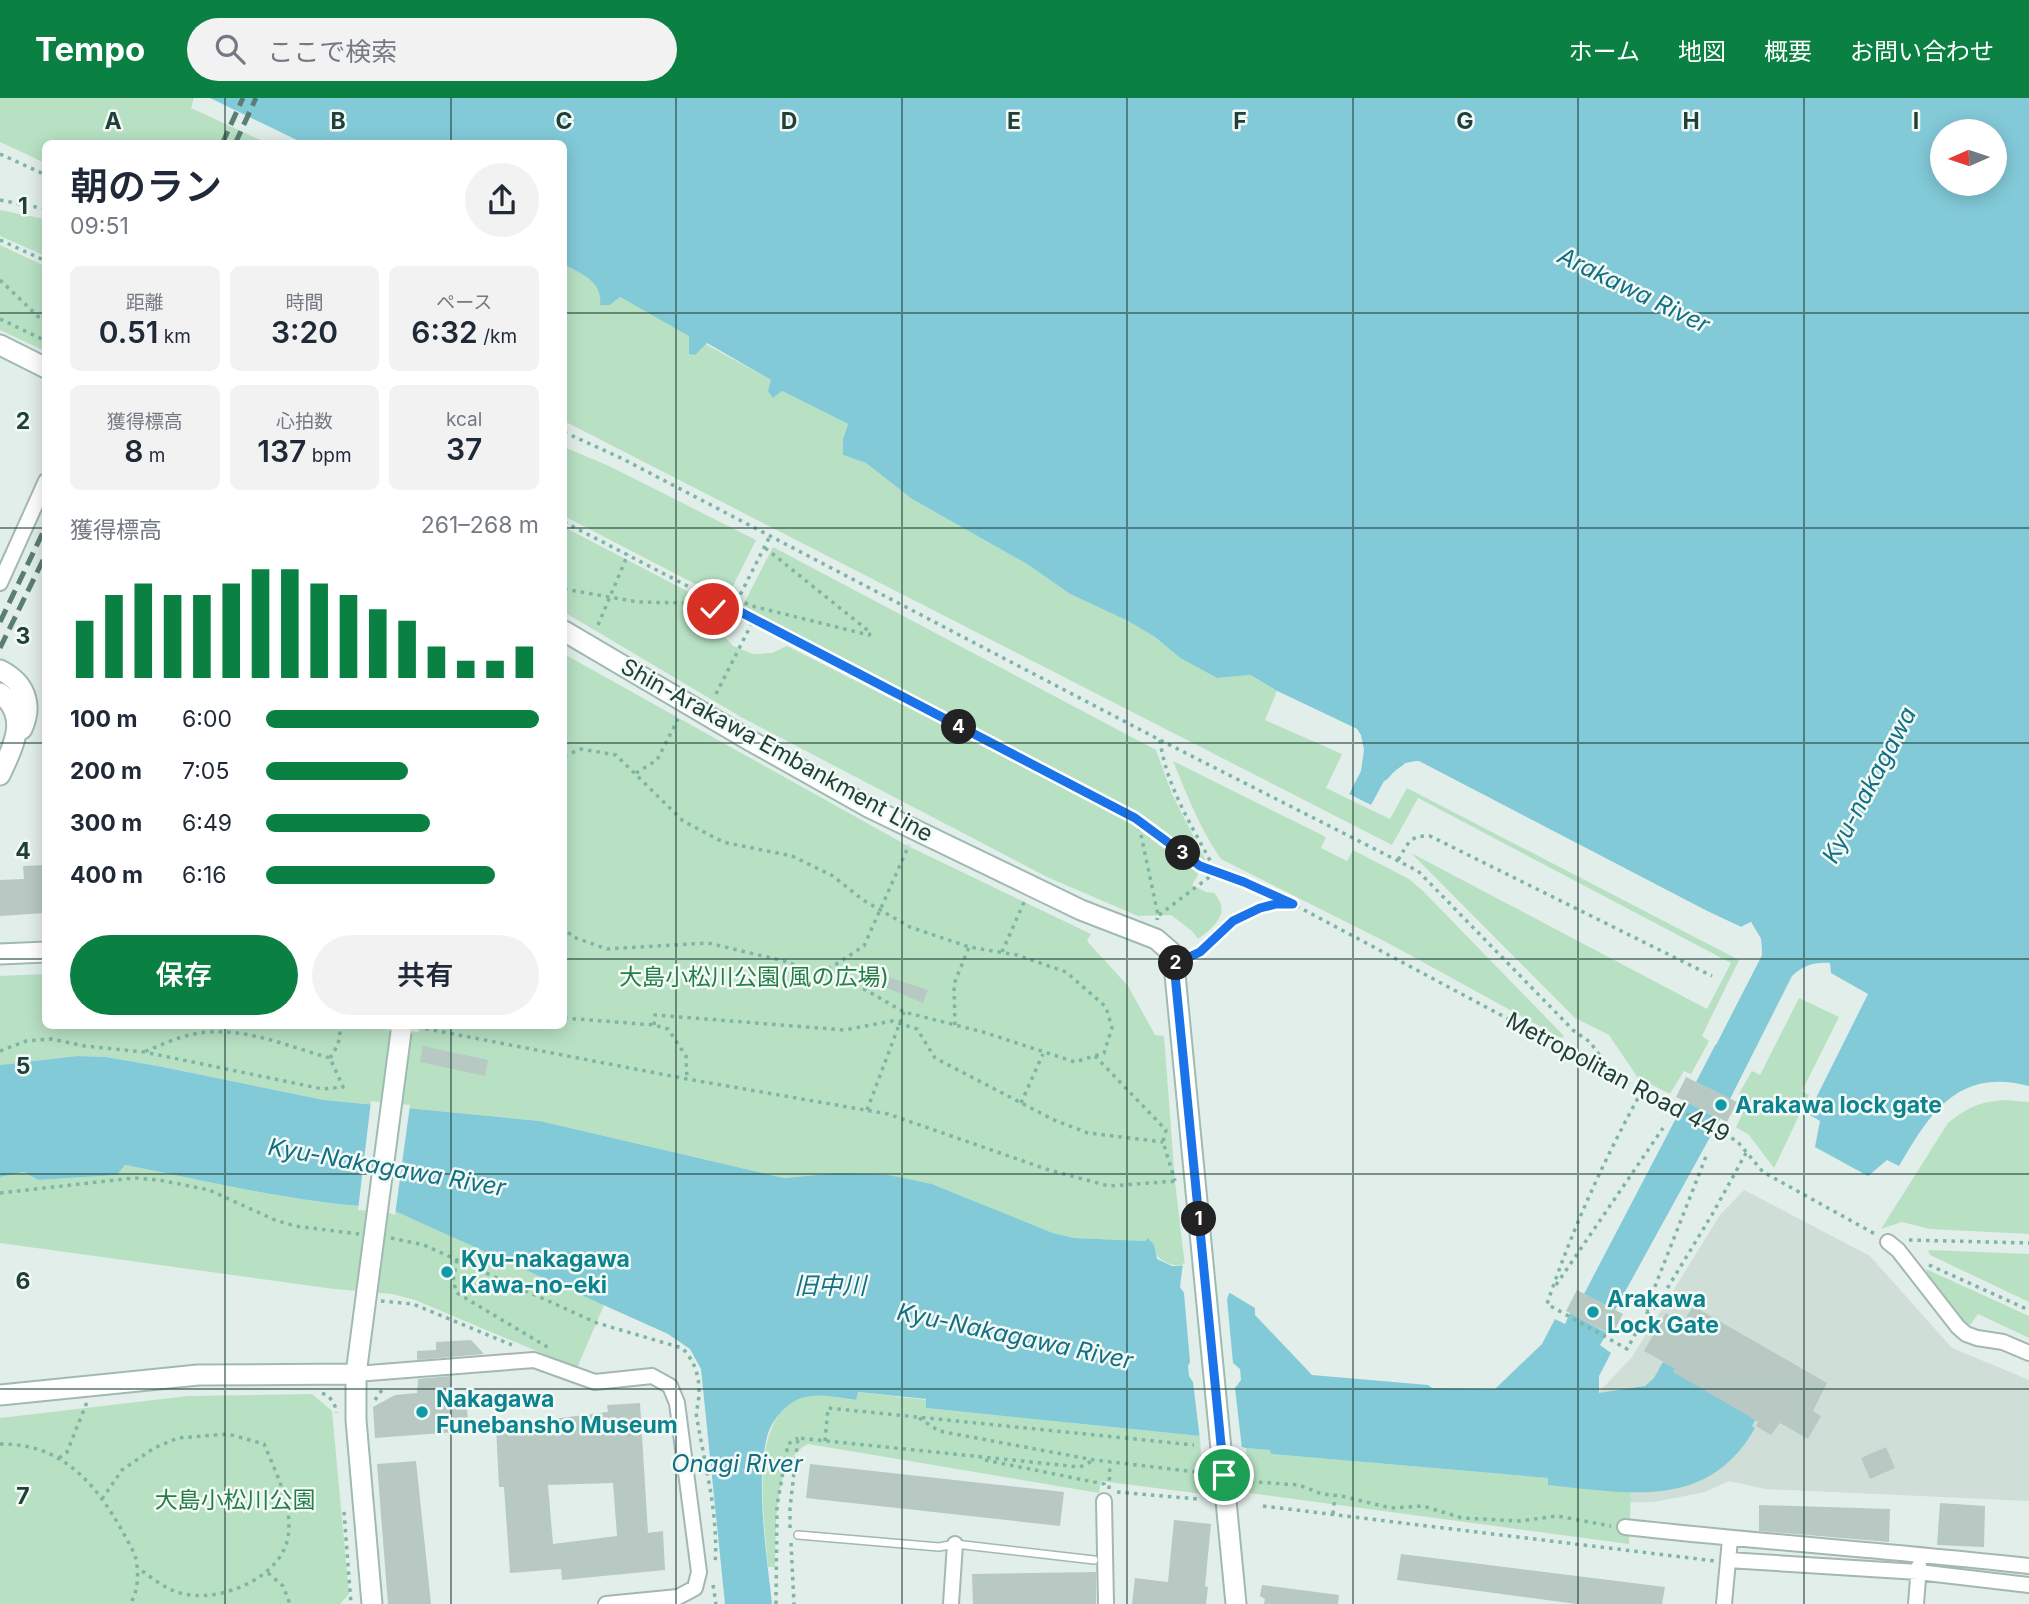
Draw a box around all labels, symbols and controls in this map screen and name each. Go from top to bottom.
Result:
search box [187,18,677,81]
text: Tempo [35,29,145,69]
icon: search [211,30,249,68]
text: ここで検索 [267,36,397,67]
text: ホーム [1569,37,1640,66]
text: 地図 [1678,37,1726,66]
text: 概要 [1764,37,1812,66]
text: お問い合わせ [1850,37,1994,66]
text: A [104,107,122,135]
text: B [330,107,346,135]
text: C [555,107,573,135]
text: D [781,107,797,135]
text: E [1007,107,1021,135]
text: F [1233,107,1247,135]
text: G [1456,107,1474,135]
text: H [1682,107,1700,135]
text: I [1913,107,1919,135]
north arrow [1930,119,2007,196]
map controls [1930,119,2007,196]
text: 朝のラン [70,163,222,209]
button: share [465,163,539,237]
text: 1 [18,192,28,220]
text: 09:51 [70,212,129,240]
water label: Arakawa River [1553,240,1715,340]
text: 距離 [126,291,164,314]
text: 時間 [285,291,324,314]
text: ペース [436,291,492,314]
text: 0.51 [99,314,159,350]
text: 3:20 [271,314,338,350]
text: 6:32 [411,314,478,350]
text: km [159,325,191,348]
text: /km [478,325,517,348]
text: 2 [16,407,30,435]
text: kcal [446,408,482,431]
text: 獲得標高 [107,410,183,433]
text: 心拍数 [276,410,333,433]
text: 37 [446,431,482,467]
text: 8 [124,433,143,469]
text: 137 [257,433,306,469]
text: m [143,444,165,467]
text: bpm [306,444,352,467]
text: 261–268 m [421,511,539,539]
text: 獲得標高 [70,516,162,544]
pin [683,579,743,639]
icon: check [694,590,732,628]
text: 3 [16,622,30,650]
street label: Shin-Arakawa Embankment Line [616,652,938,848]
water label: Kyu-nakagawa [1816,702,1922,868]
text: 100 m [70,705,137,733]
text: 6:00 [182,705,232,733]
pin: 4 [942,710,976,744]
text: 4 [952,715,965,738]
text: 200 m [70,757,142,785]
text: 7:05 [182,757,229,785]
text: 300 m [70,809,142,837]
text: 6:49 [182,809,232,837]
pin: 3 [1166,836,1200,870]
text: 4 [15,837,31,865]
text: 3 [1176,841,1189,864]
text: 400 m [70,861,143,889]
text: 6:16 [182,861,227,889]
button: 保存 [70,935,298,1015]
button: 共有 [312,935,539,1015]
pin: 2 [1158,946,1194,980]
text: 2 [1170,951,1181,974]
park label: 大島小松川公園(風の広場) [619,963,889,991]
street label: Metropolitan Road 449 [1501,1006,1735,1148]
text: 5 [16,1052,30,1080]
place label: Arakawa lock gate [1735,1091,1942,1119]
marker: Arakawa lock gate [1713,1097,1729,1113]
water label: Kyu-Nakagawa River [266,1132,509,1202]
pin: 1 [1182,1202,1216,1236]
text: 1 [1194,1207,1203,1230]
place label: Kyu-nakagawa Kawa-no-eki [461,1245,630,1299]
marker: Kyu-nakagawa Kawa-no-eki [439,1264,455,1280]
text: 6 [16,1267,30,1295]
water label: 旧中川 [794,1271,869,1300]
place label: Arakawa Lock Gate [1607,1285,1719,1339]
water label: Kyu-Nakagawa River [894,1297,1137,1375]
marker: Arakawa Lock Gate [1585,1304,1601,1320]
place label: Nakagawa Funebansho Museum [436,1385,678,1439]
marker: Nakagawa Funebansho Museum [414,1404,430,1420]
pin [1194,1445,1254,1505]
water label: Onagi River [671,1449,804,1478]
icon: arrive [1205,1456,1243,1494]
text: 7 [16,1482,30,1510]
park label: 大島小松川公園 [155,1486,316,1514]

